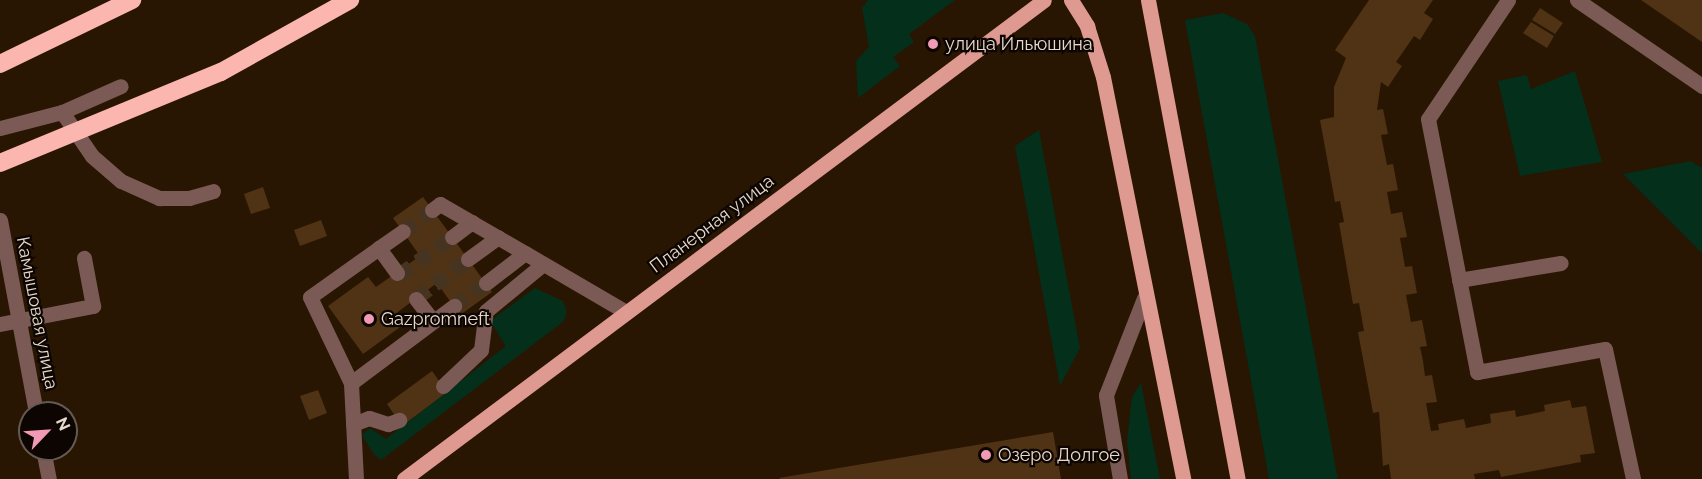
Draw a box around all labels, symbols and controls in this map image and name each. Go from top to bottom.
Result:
place label: улица Ильюшина [945,33,1093,55]
marker: улица Ильюшина [926,37,940,51]
street label: Планерная улица [646,170,778,278]
street label: Камышовая улица [12,235,62,391]
place label: Gazpromneft [381,308,490,330]
marker: Gazpromneft [362,312,376,326]
north arrow [18,401,78,461]
text: N [52,414,74,434]
place label: Озеро Долгое [998,444,1120,466]
marker: Озеро Долгое [979,448,993,462]

